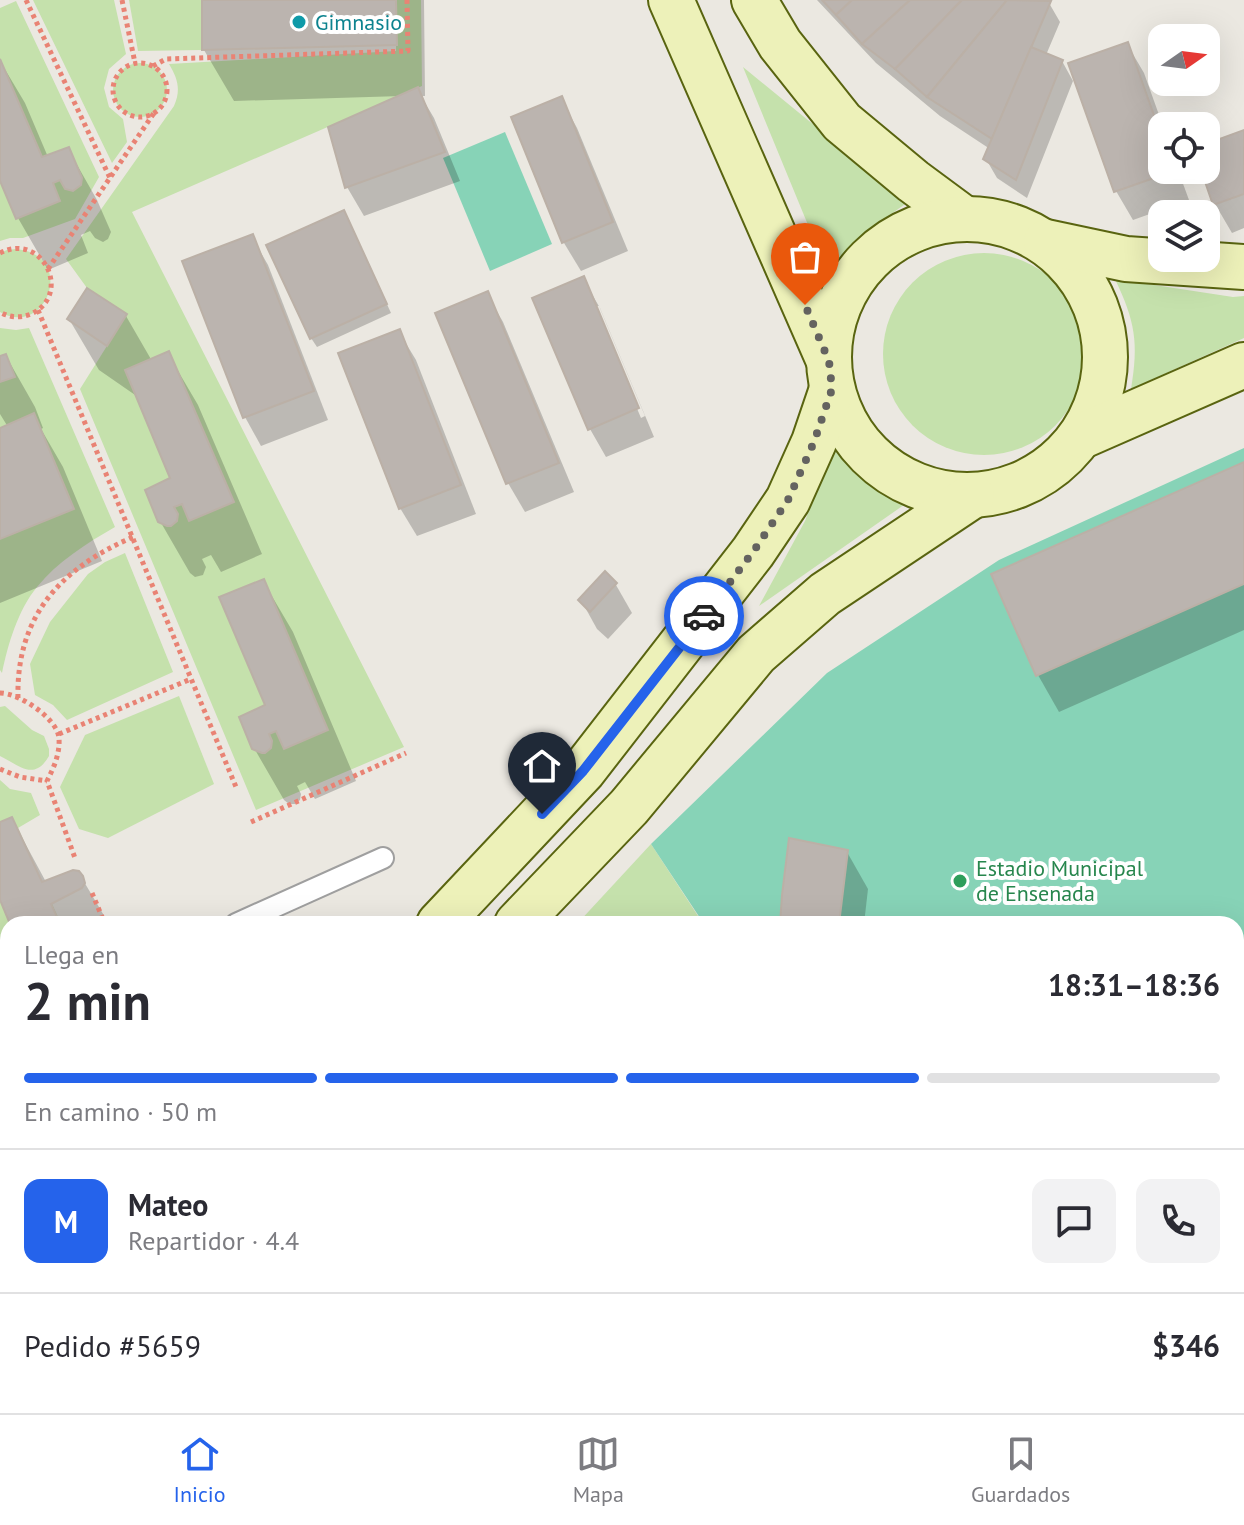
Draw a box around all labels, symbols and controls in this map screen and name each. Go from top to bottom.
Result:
place label: Gimnasio [315,8,402,36]
marker: Gimnasio [290,13,308,31]
north arrow [1148,24,1220,96]
map controls [1148,24,1220,272]
button: locate [1148,112,1220,184]
button: layers [1148,200,1220,272]
pin [771,223,839,305]
icon: bag [783,235,827,279]
courier [664,576,744,656]
icon: car [682,594,726,638]
pin [508,732,576,814]
icon: home [520,744,564,788]
place label: Estadio Municipal de Ensenada [976,854,1144,907]
marker: Estadio Municipal de Ensenada [951,872,969,890]
text: Llega en [24,938,119,971]
text: 18:31–18:36 [1048,965,1220,1004]
text: 2 min [24,967,151,1034]
text: En camino · 50 m [24,1095,217,1128]
button: chat [1032,1179,1116,1263]
button: phone [1136,1179,1220,1263]
text: Mateo [128,1185,208,1224]
text: M [54,1202,78,1241]
text: Repartidor · 4.4 [128,1224,299,1257]
text: Pedido #5659 [24,1326,201,1365]
text: $346 [1152,1326,1220,1365]
tab: Inicio [174,1432,226,1508]
tab: Mapa [573,1432,624,1508]
tab: Guardados [971,1432,1070,1508]

